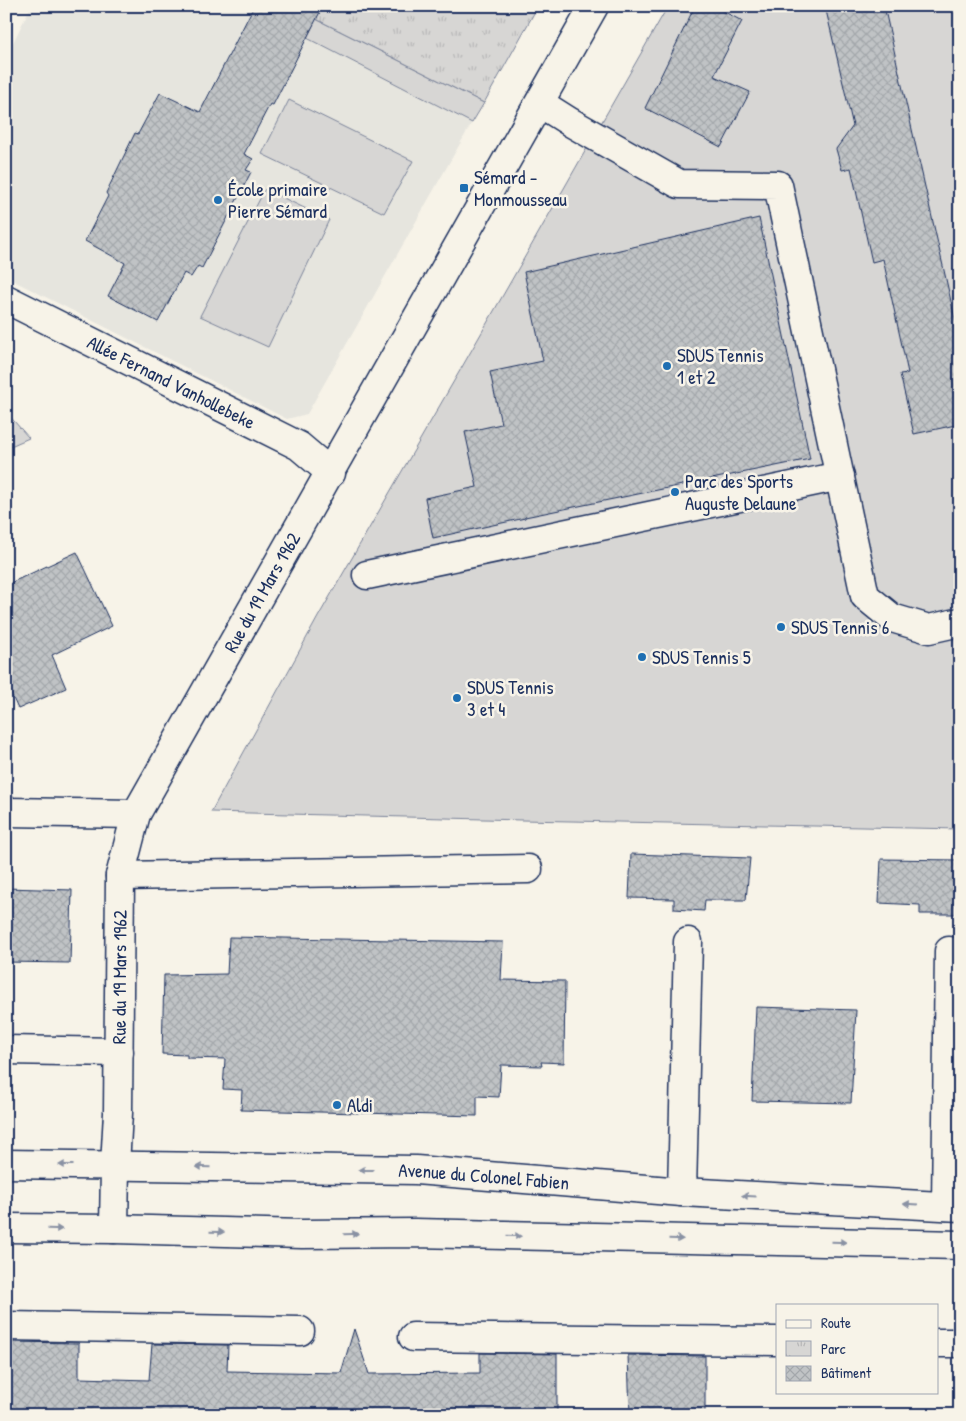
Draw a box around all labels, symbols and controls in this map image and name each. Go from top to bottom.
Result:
place label: Sémard - Monmousseau [474,164,567,212]
place label: École primaire Pierre Sémard [228,176,328,224]
marker: Sémard - Monmousseau [458,182,470,194]
marker: École primaire Pierre Sémard [212,194,224,206]
street label: Allée Fernand Vanhollebeke [83,329,260,435]
place label: SDUS Tennis 1 et 2 [677,342,764,390]
marker: SDUS Tennis 1 et 2 [661,360,673,372]
place label: Parc des Sports Auguste Delaune [685,468,797,516]
marker: Parc des Sports Auguste Delaune [669,486,681,498]
street label: Rue du 19 Mars 1962 [217,527,306,657]
place label: SDUS Tennis 6 [791,614,889,640]
marker: SDUS Tennis 6 [775,621,787,633]
place label: SDUS Tennis 5 [652,644,751,670]
marker: SDUS Tennis 5 [636,651,648,663]
place label: SDUS Tennis 3 et 4 [467,674,554,722]
marker: SDUS Tennis 3 et 4 [451,692,463,704]
street label: Rue du 19 Mars 1962 [106,910,133,1044]
place label: Aldi [347,1092,373,1118]
marker: Aldi [331,1099,343,1111]
street label: Avenue du Colonel Fabien [398,1157,570,1196]
one-way arrow [58,1161,74,1169]
one-way arrow [195,1163,211,1171]
one-way arrow [357,1166,373,1174]
one-way arrow [741,1191,757,1199]
one-way arrow [903,1200,919,1208]
one-way arrow [47,1225,63,1233]
one-way arrow [210,1229,226,1237]
one-way arrow [343,1229,359,1237]
one-way arrow [506,1232,522,1240]
one-way arrow [668,1235,684,1243]
one-way arrow [831,1238,847,1246]
legend [776,1304,938,1394]
text: Route [821,1312,851,1333]
text: Parc [821,1338,846,1359]
text: Bâtiment [821,1362,872,1383]

